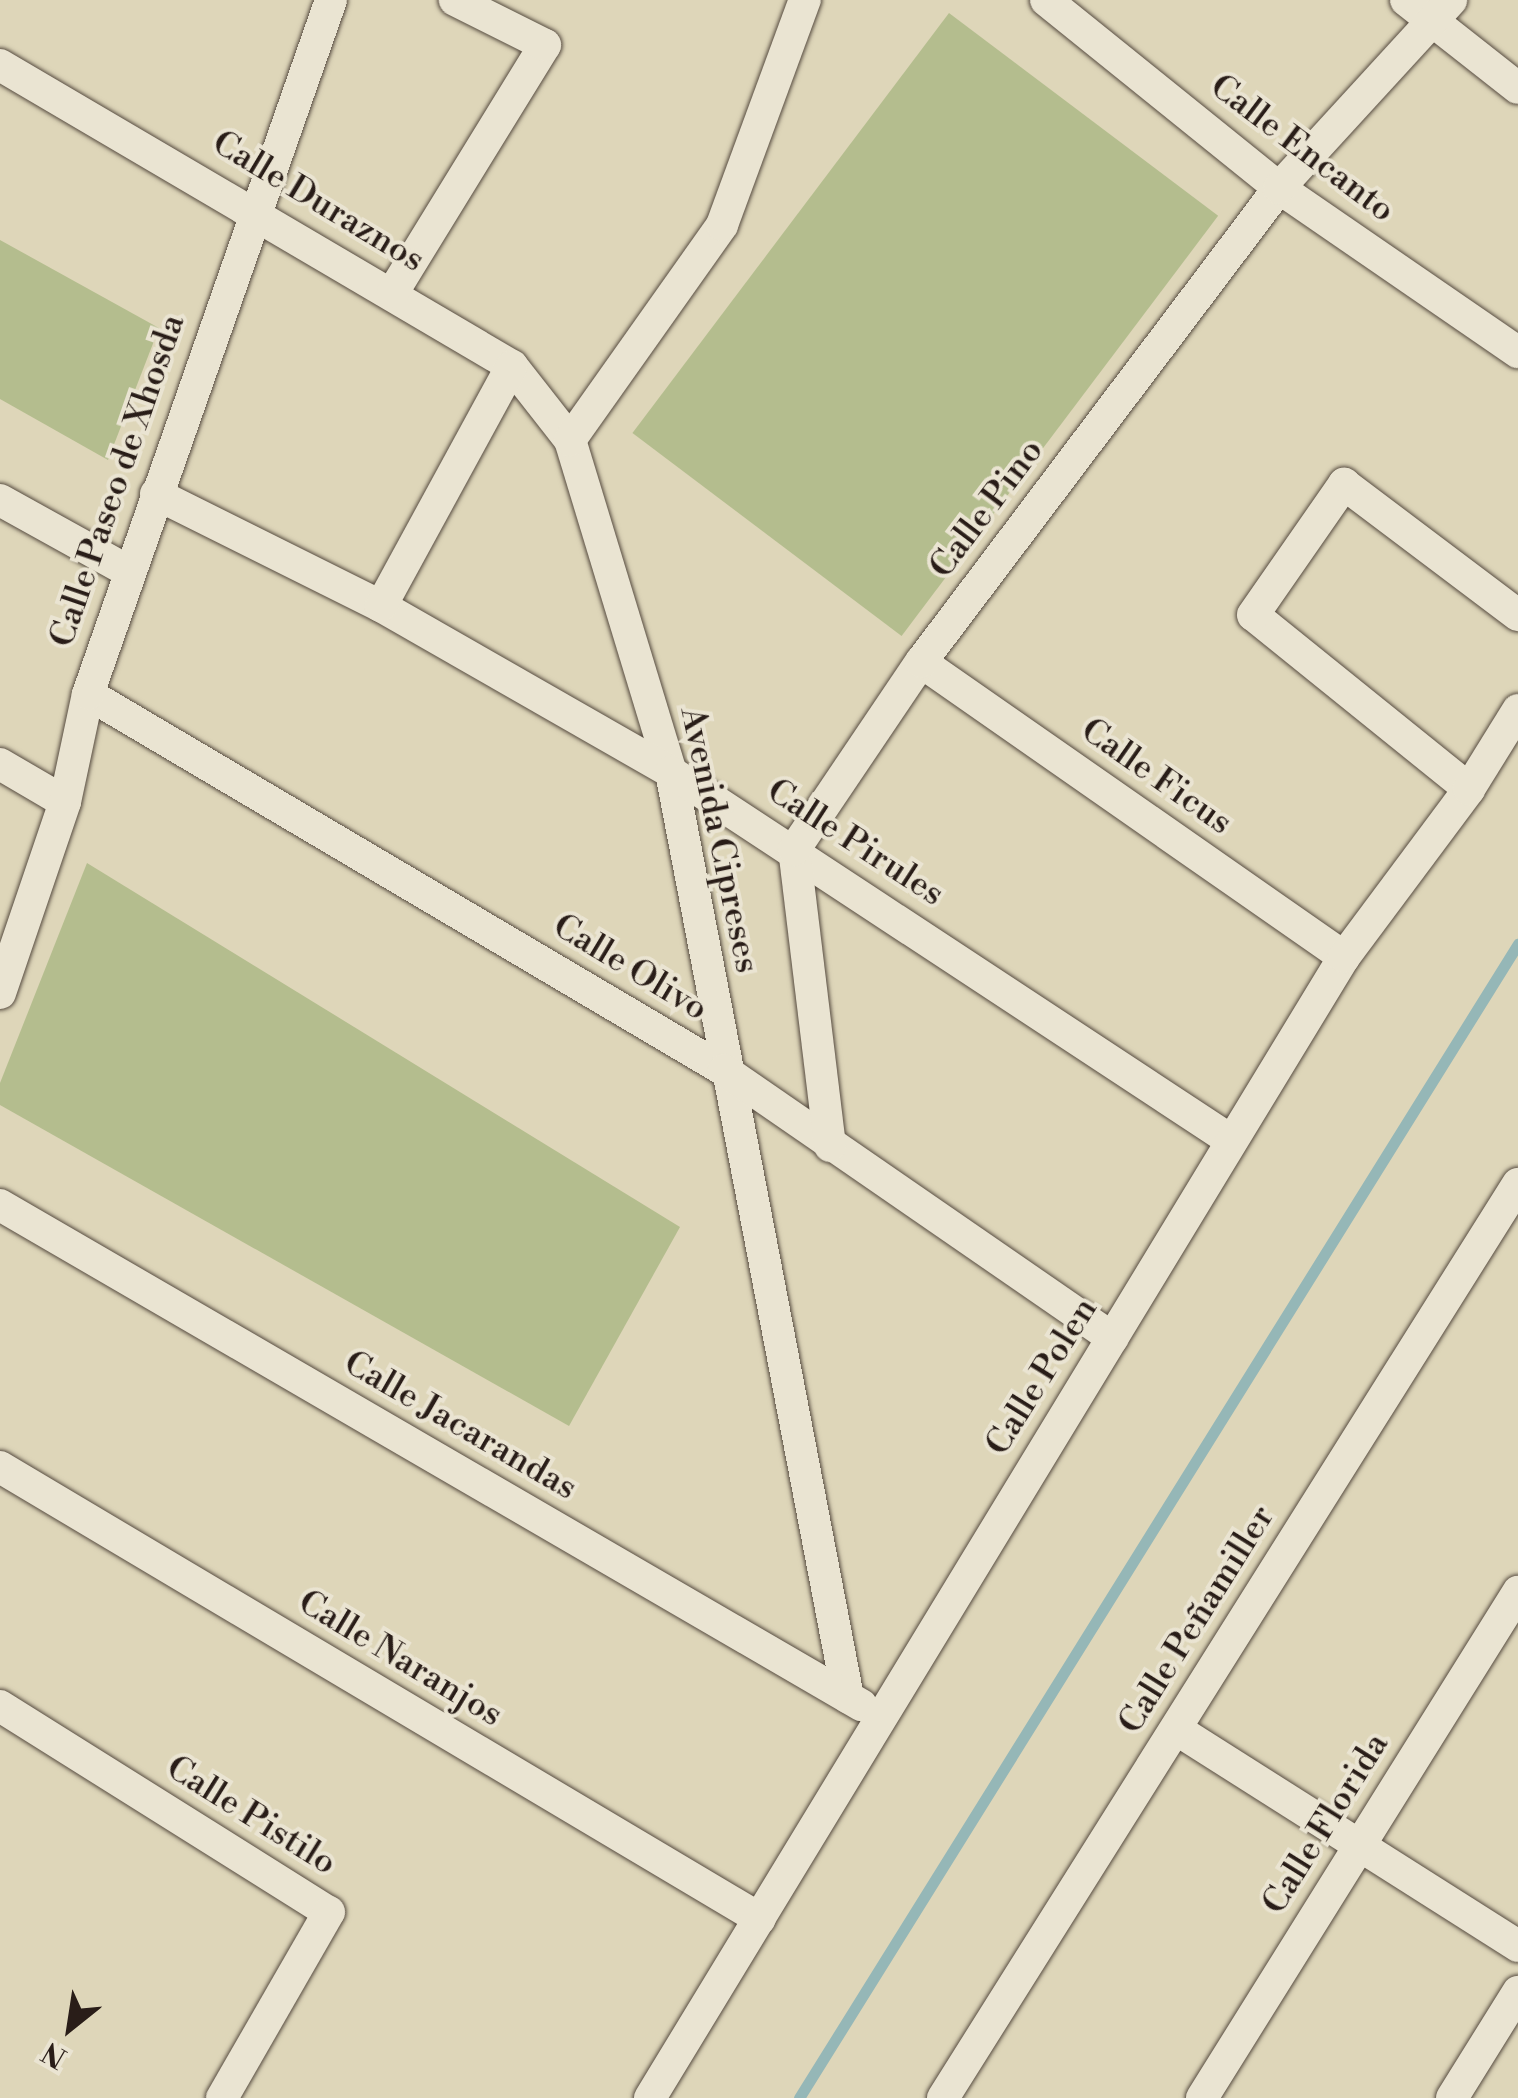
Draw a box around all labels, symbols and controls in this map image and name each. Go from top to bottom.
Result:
street label: Calle Encanto [1201,66,1403,232]
street label: Calle Duraznos [204,122,432,282]
street label: Calle Paseo de Xhosda [41,309,195,653]
street label: Calle Pino [921,431,1053,587]
street label: Avenida Cipreses [670,703,768,977]
street label: Calle Ficus [1072,710,1240,844]
street label: Calle Pirules [759,770,951,916]
street label: Calle Olivo [545,905,715,1031]
street label: Calle Polen [977,1291,1107,1463]
street label: Calle Jacarandas [336,1342,584,1510]
street label: Calle Peñamiller [1110,1498,1284,1742]
street label: Calle Naranjos [290,1582,510,1736]
street label: Calle Florida [1254,1726,1398,1922]
street label: Calle Pistilo [158,1747,344,1885]
north arrow [20,1978,120,2078]
text: N [36,2034,73,2075]

